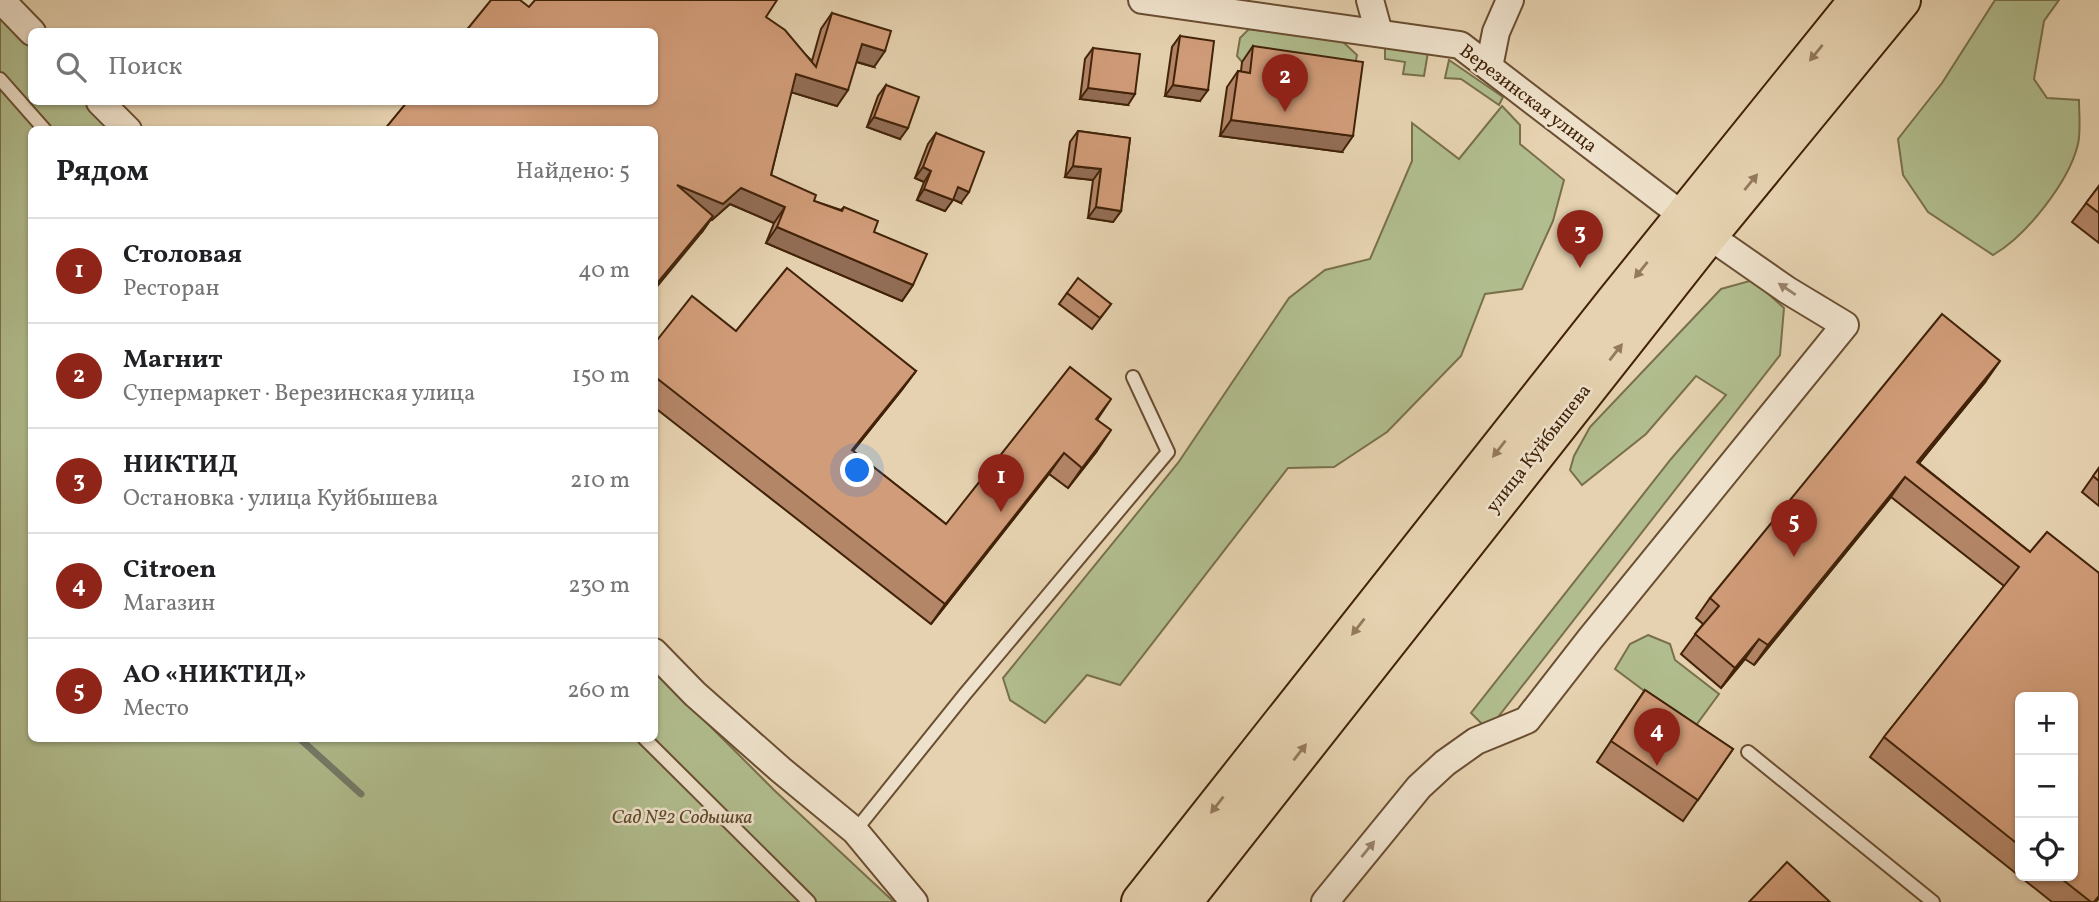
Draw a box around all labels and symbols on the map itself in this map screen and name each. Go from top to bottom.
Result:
street label: Верезинская улица [1454,39,1602,159]
one-way arrow [1809,44,1824,62]
pin: 2 [1262,54,1308,112]
one-way arrow [1744,174,1759,192]
pin: 3 [1557,210,1603,268]
one-way arrow [1634,262,1649,279]
one-way arrow [1777,283,1796,296]
one-way arrow [1609,343,1623,361]
street label: улица Куйбышева [1480,379,1598,519]
one-way arrow [1492,439,1507,457]
your location [840,453,874,487]
pin: 1 [978,454,1024,512]
pin: 5 [1771,499,1817,557]
one-way arrow [1352,618,1366,636]
pin: 4 [1634,708,1680,766]
one-way arrow [1293,744,1308,762]
one-way arrow [1210,796,1225,814]
park label: Сад №2 Содышка [612,805,752,831]
one-way arrow [1360,841,1375,858]

